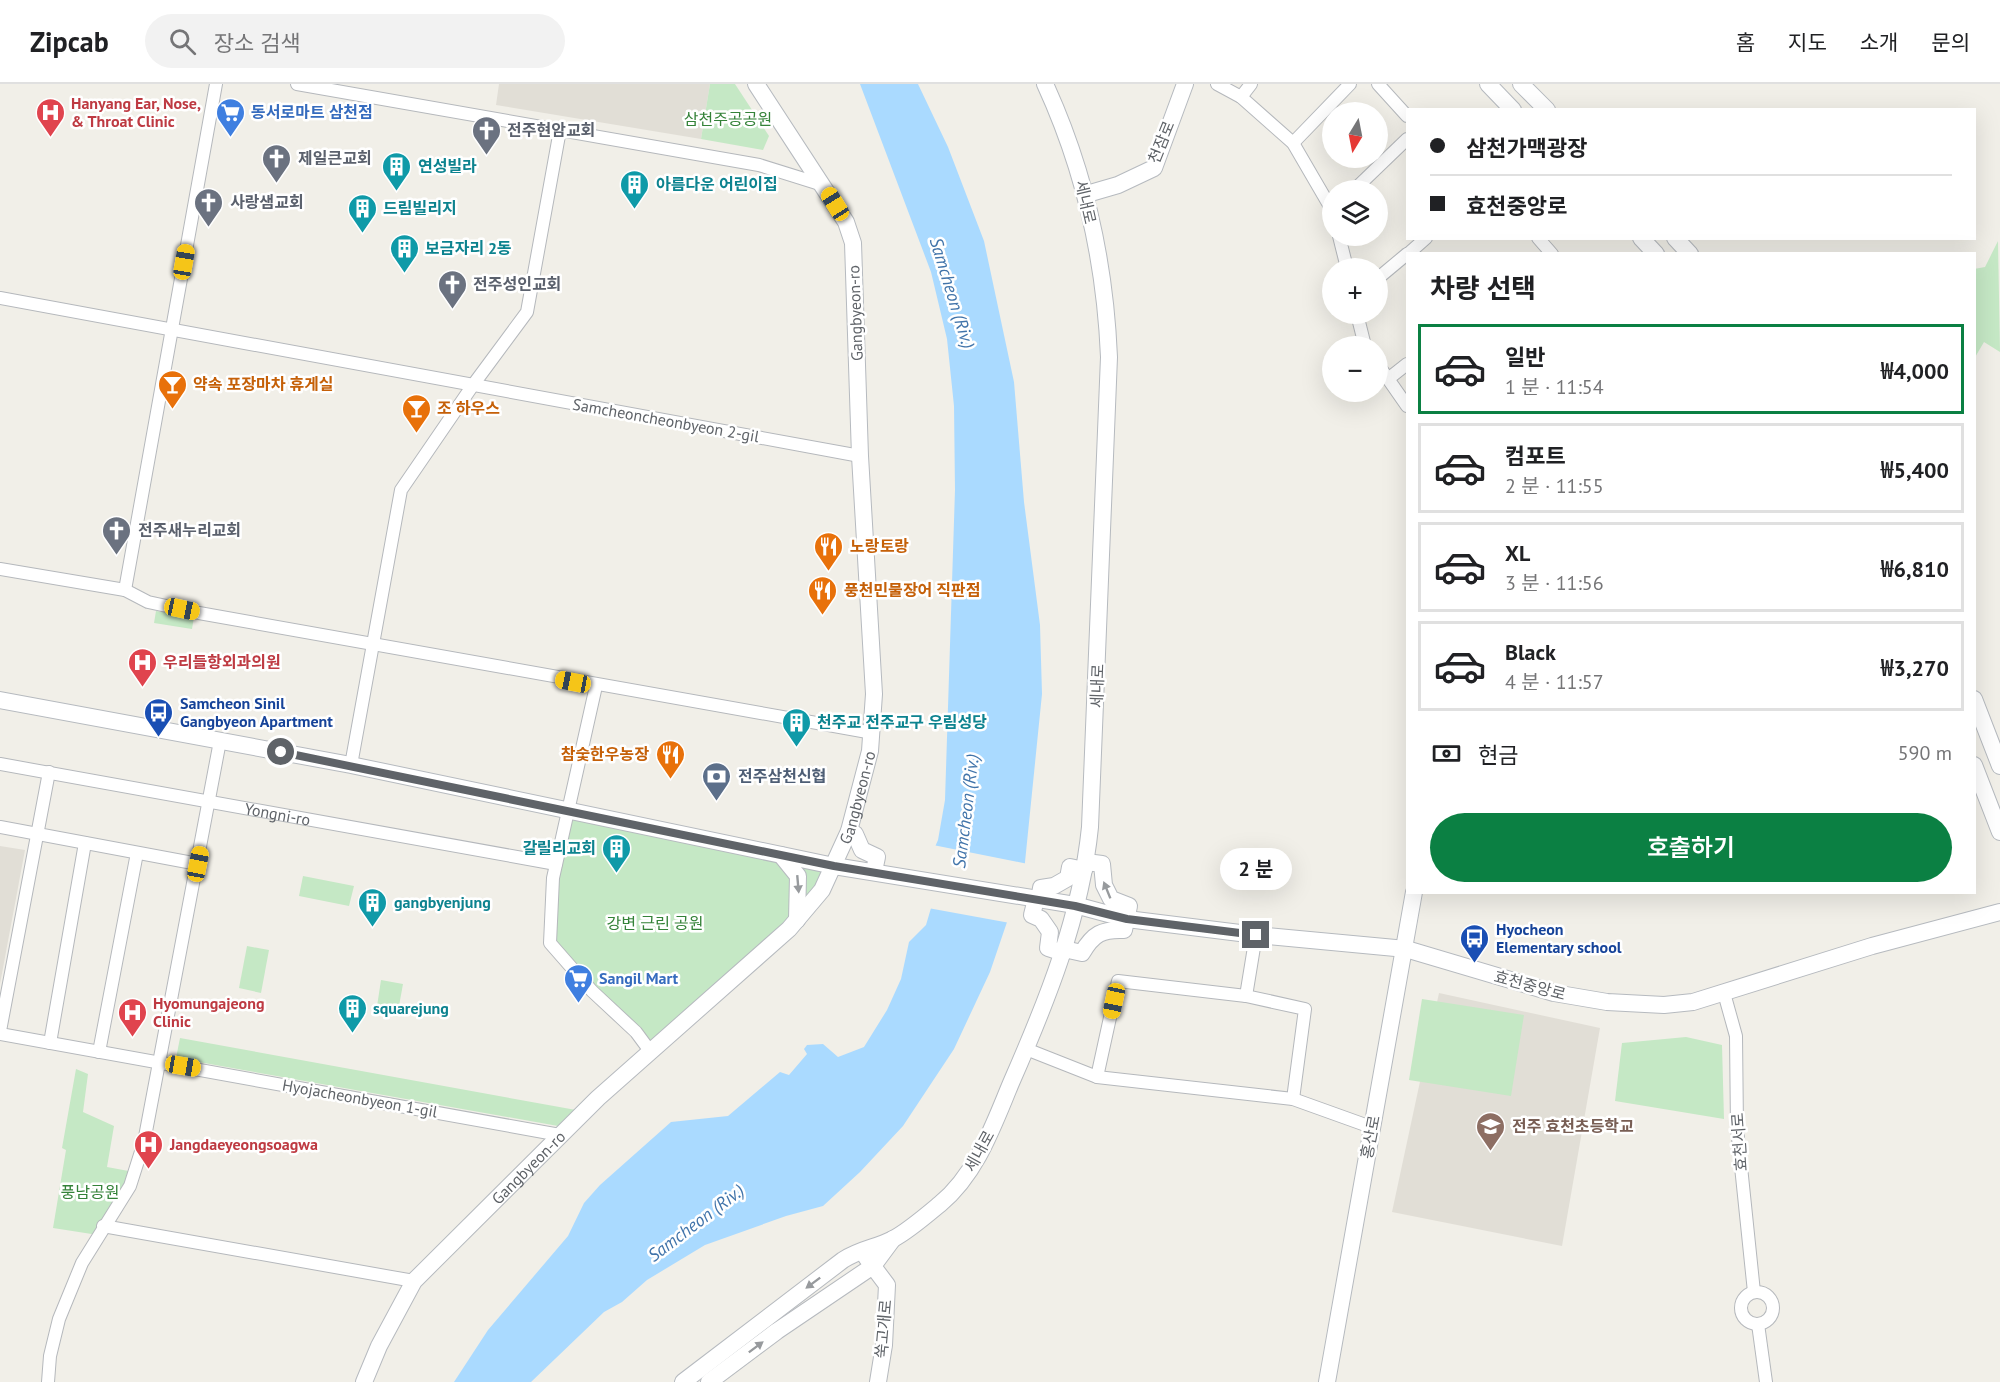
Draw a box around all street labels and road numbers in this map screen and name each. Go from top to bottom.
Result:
street label: 천잠로 [1143,118,1179,166]
street label: 세내로 [1071,178,1101,226]
street label: Gangbyeon-ro [843,265,867,361]
street label: Samcheoncheonbyeon 2-gil [571,394,761,446]
street label: 세내로 [1086,663,1108,708]
street label: Gangbyeon-ro [834,749,880,847]
street label: Yongni-ro [243,798,312,830]
street label: 효천중앙로 [1492,966,1568,1004]
street label: Hyojacheonbyeon 1-gil [281,1074,440,1122]
street label: 효천서로 [1727,1112,1751,1172]
street label: 홍산로 [1356,1113,1384,1161]
street label: Gangbyeon-ro [487,1126,569,1208]
street label: 세내로 [960,1127,999,1175]
street label: 쑥고개로 [870,1299,896,1359]

